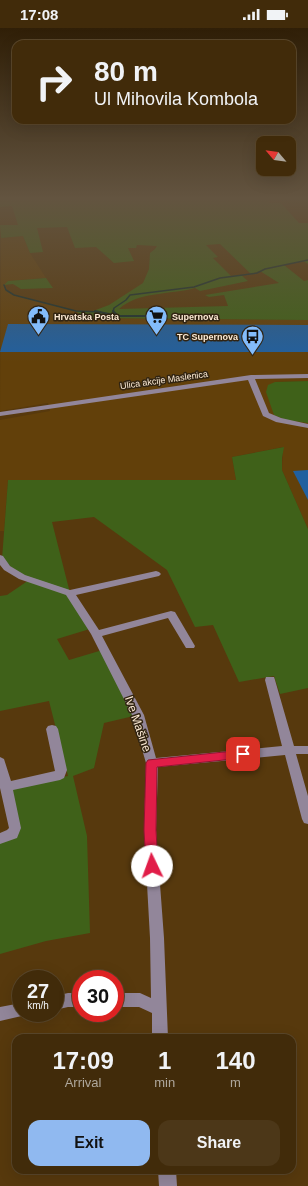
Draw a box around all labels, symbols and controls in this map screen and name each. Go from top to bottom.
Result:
text: 17:08 [20,6,58,23]
icon: right [28,56,80,108]
text: 80 m [94,56,158,87]
text: Ul Mihovila Kombola [94,89,258,109]
north arrow [256,136,296,176]
map controls [256,136,296,176]
public building icon: Hrvatska Posta [26,304,52,337]
supermarket icon: Supernova [143,304,169,337]
place label: Hrvatska Posta [54,312,120,322]
place label: Supernova [172,312,220,322]
bus stop icon: TC Supernova [240,324,266,357]
place label: TC Supernova [177,332,239,342]
street label: Ulica akcije Maslenica [119,369,209,391]
street label: Ive Mašine [122,694,154,754]
pin [226,737,260,771]
icon: arrive [232,743,254,765]
position arrow [131,845,173,887]
speed limit sign: 30 [72,970,124,1022]
text: 27 [27,980,49,1002]
text: km/h [27,1000,49,1011]
text: 17:09 [52,1047,114,1074]
text: 1 [158,1047,171,1074]
text: 140 [216,1047,256,1074]
text: Arrival [65,1075,102,1090]
text: min [154,1075,175,1090]
text: m [230,1075,241,1090]
button: Exit [28,1120,150,1166]
button: Share [158,1120,280,1166]

